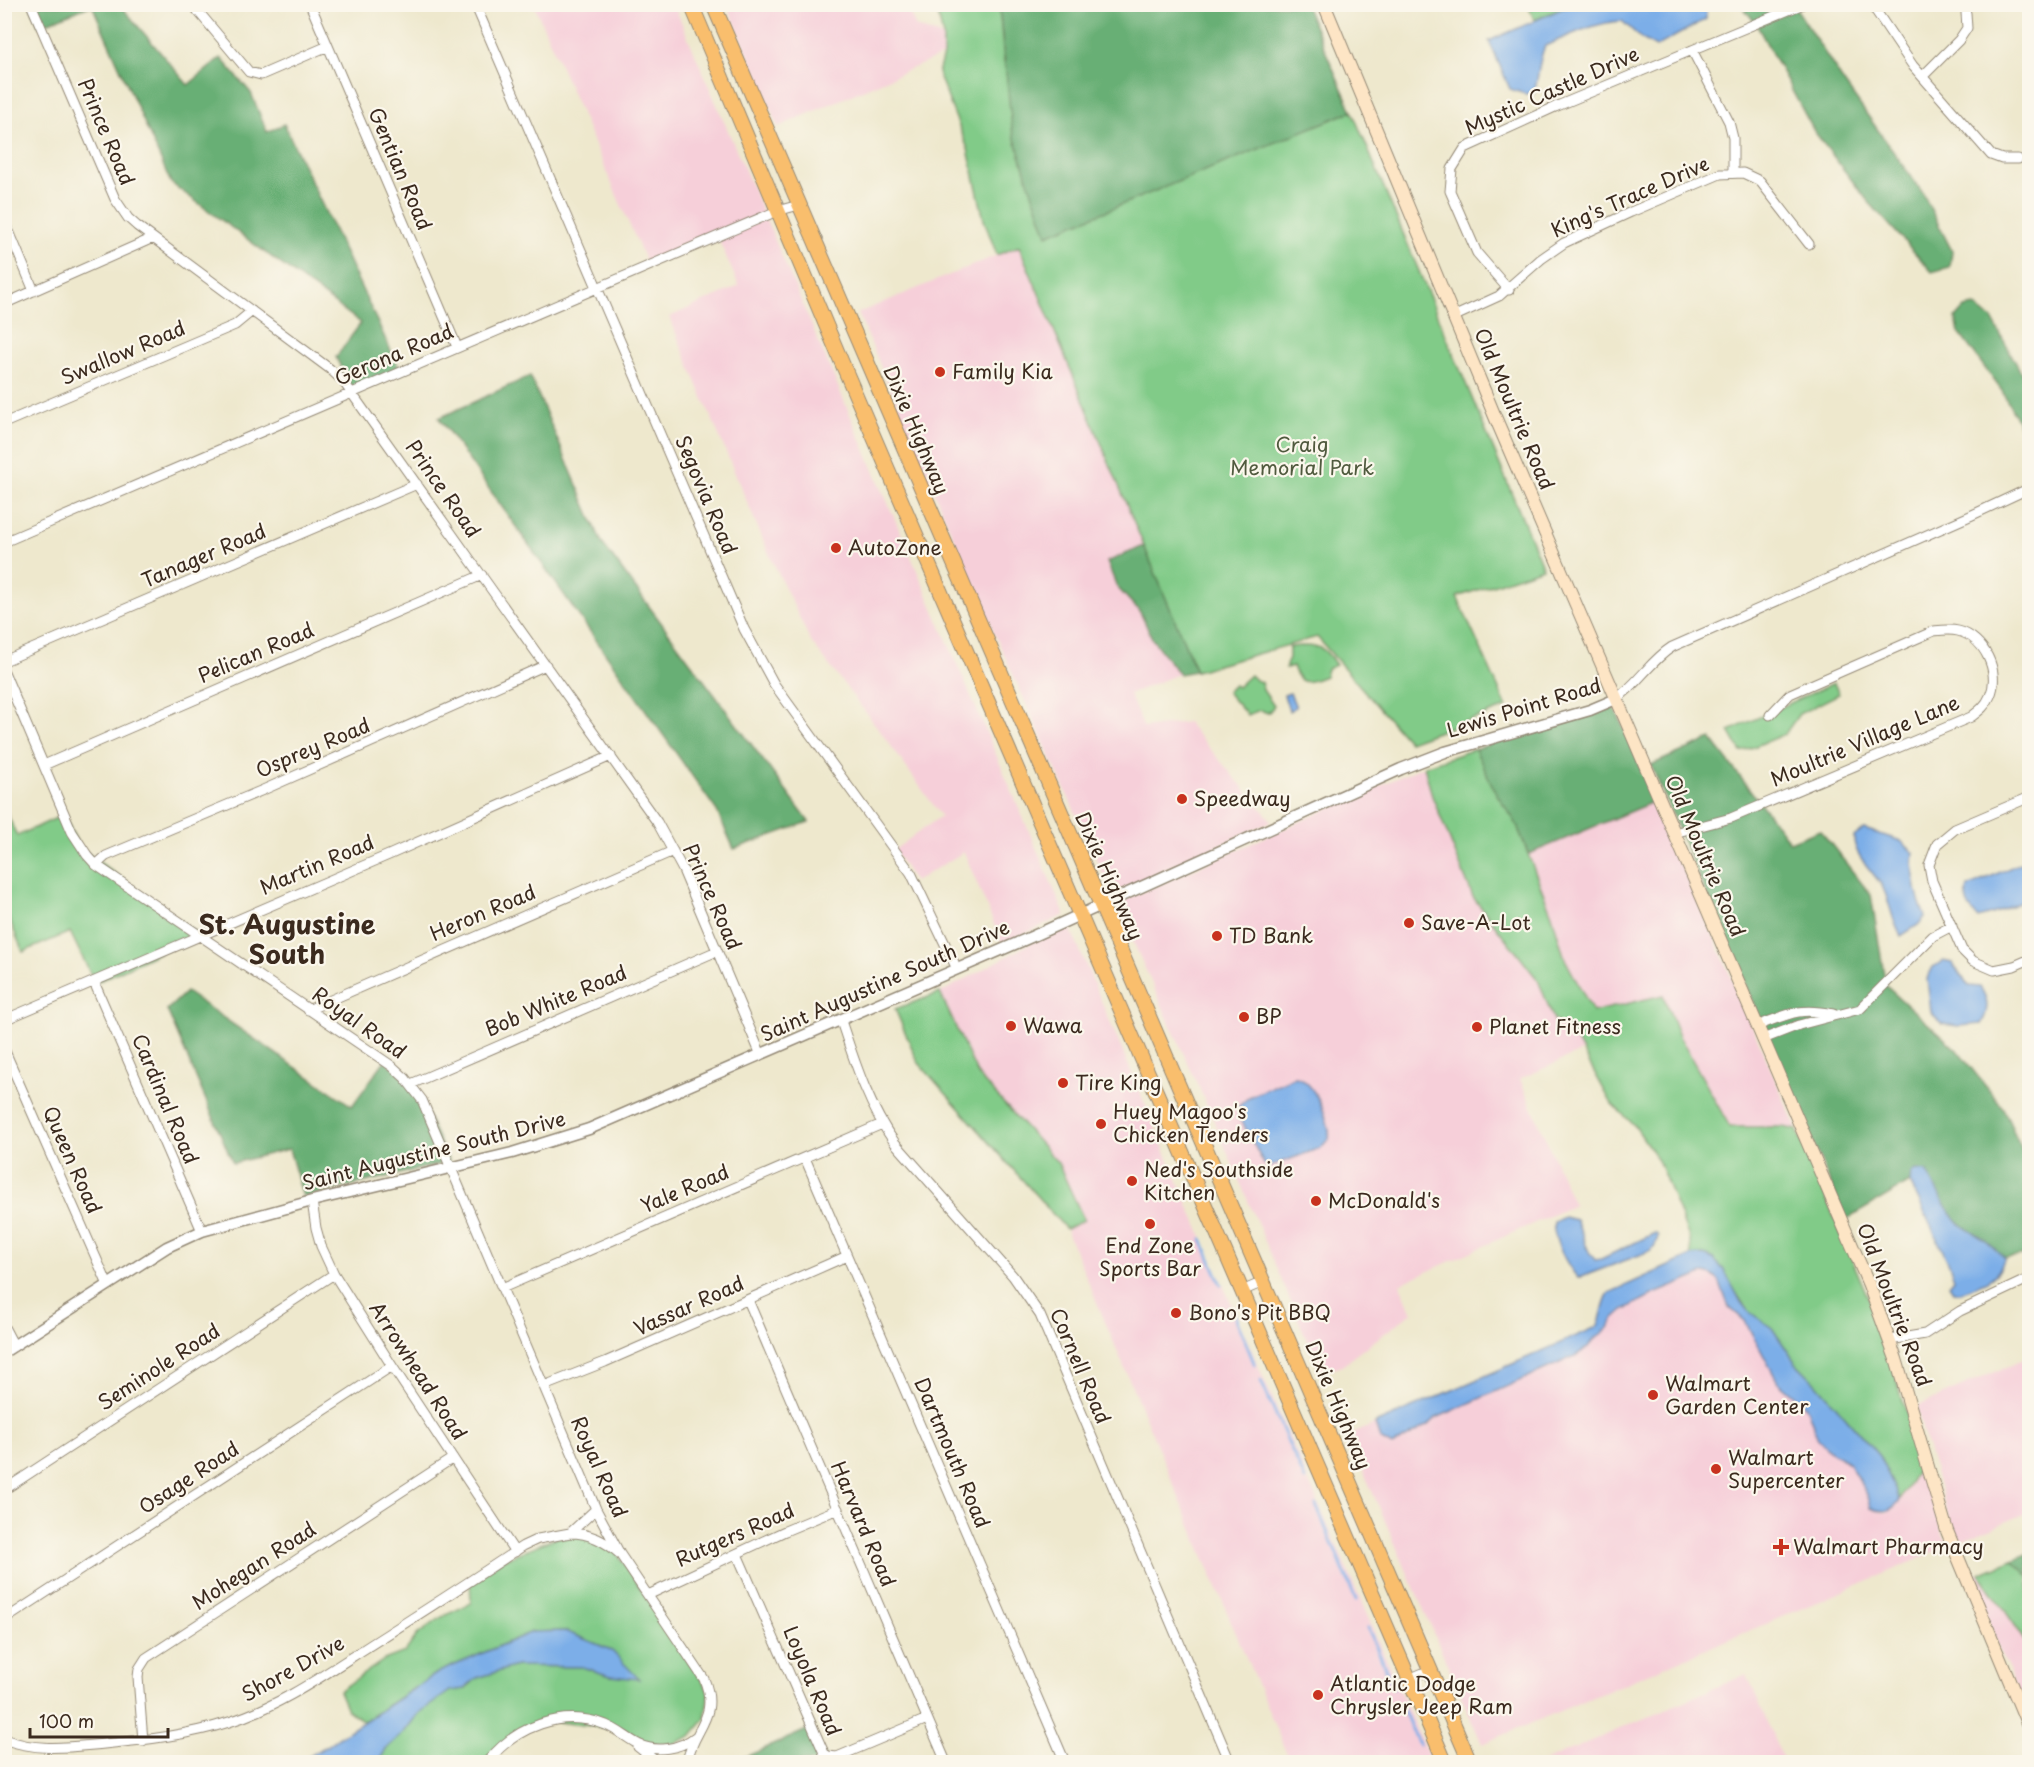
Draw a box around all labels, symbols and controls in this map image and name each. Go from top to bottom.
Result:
street label: Mystic Castle Drive [1460,38,1644,142]
street label: Prince Road [71,74,143,190]
street label: Gentian Road [362,103,440,235]
street label: King's Trace Drive [1546,148,1713,244]
street label: Swallow Road [55,312,190,392]
street label: Gerona Road [329,316,458,393]
street label: Old Moultrie Road [1467,323,1563,494]
place label: Family Kia [952,356,1053,386]
street label: Dixie Highway [876,360,958,499]
marker: Family Kia [933,365,947,379]
park label: Craig Memorial Park [1230,429,1374,482]
street label: Segovia Road [668,431,745,559]
street label: Prince Road [399,433,489,543]
street label: Tanager Road [137,515,271,595]
place label: AutoZone [848,532,942,562]
marker: AutoZone [829,541,843,555]
street label: Pelican Road [193,614,318,690]
street label: Lewis Point Road [1443,669,1605,745]
street label: Moultrie Village Lane [1765,687,1964,794]
street label: Osprey Road [251,709,374,785]
street label: Old Moultrie Road [1658,770,1754,941]
place label: Speedway [1194,783,1290,813]
marker: Speedway [1175,792,1189,806]
street label: Dixie Highway [1068,807,1152,945]
street label: Martin Road [255,826,379,902]
street label: Prince Road [676,839,750,954]
street label: Heron Road [425,876,540,948]
district label: St. Augustine South [199,904,376,973]
place label: Save-A-Lot [1421,907,1531,937]
street label: Saint Augustine South Drive [755,911,1014,1049]
marker: Save-A-Lot [1402,916,1416,930]
place label: TD Bank [1229,920,1313,950]
marker: TD Bank [1210,929,1224,943]
street label: Bob White Road [480,957,631,1044]
street label: Royal Road [307,979,413,1066]
place label: BP [1256,1001,1282,1031]
place label: Wawa [1023,1010,1083,1040]
marker: BP [1237,1010,1251,1024]
place label: Planet Fitness [1489,1011,1621,1041]
marker: Wawa [1004,1019,1018,1033]
marker: Planet Fitness [1470,1020,1484,1034]
street label: Cardinal Road [125,1029,207,1168]
place label: Tire King [1075,1067,1162,1097]
marker: Tire King [1056,1076,1070,1090]
place label: Huey Magoo's Chicken Tenders [1113,1096,1269,1149]
street label: Queen Road [36,1101,110,1218]
street label: Saint Augustine South Drive [299,1103,569,1197]
marker: Huey Magoo's Chicken Tenders [1094,1117,1108,1131]
place label: Ned's Southside Kitchen [1144,1154,1293,1207]
street label: Yale Road [636,1156,734,1220]
marker: Ned's Southside Kitchen [1125,1174,1139,1188]
place label: McDonald's [1328,1185,1440,1215]
marker: McDonald's [1309,1194,1323,1208]
marker: End Zone Sports Bar [1143,1217,1157,1231]
street label: Old Moultrie Road [1850,1218,1940,1391]
place label: End Zone Sports Bar [1099,1230,1201,1283]
street label: Vassar Road [629,1267,748,1343]
street label: Arrowhead Road [363,1295,475,1446]
place label: Bono's Pit BBQ [1188,1297,1331,1327]
street label: Cornell Road [1043,1303,1119,1428]
marker: Bono's Pit BBQ [1169,1306,1183,1320]
street label: Seminole Road [91,1315,226,1417]
street label: Dixie Highway [1298,1335,1380,1474]
place label: Walmart Garden Center [1665,1368,1809,1421]
street label: Dartmouth Road [908,1373,998,1533]
marker: Walmart Garden Center [1646,1388,1660,1402]
street label: Royal Road [564,1411,636,1522]
street label: Osage Road [132,1433,245,1521]
place label: Walmart Supercenter [1728,1442,1845,1495]
street label: Harvard Road [824,1456,904,1591]
marker: Walmart Supercenter [1709,1462,1723,1476]
street label: Rutgers Road [670,1494,799,1574]
street label: Mohegan Road [186,1514,321,1617]
place label: Walmart Pharmacy [1793,1531,1984,1561]
marker: Walmart Pharmacy [1774,1540,1788,1554]
street label: Loyola Road [776,1621,850,1740]
street label: Shore Drive [236,1628,349,1709]
place label: Atlantic Dodge Chrysler Jeep Ram [1330,1668,1513,1721]
marker: Atlantic Dodge Chrysler Jeep Ram [1311,1688,1325,1702]
scale bar [30,1701,168,1739]
text: 100 m [39,1707,94,1734]

